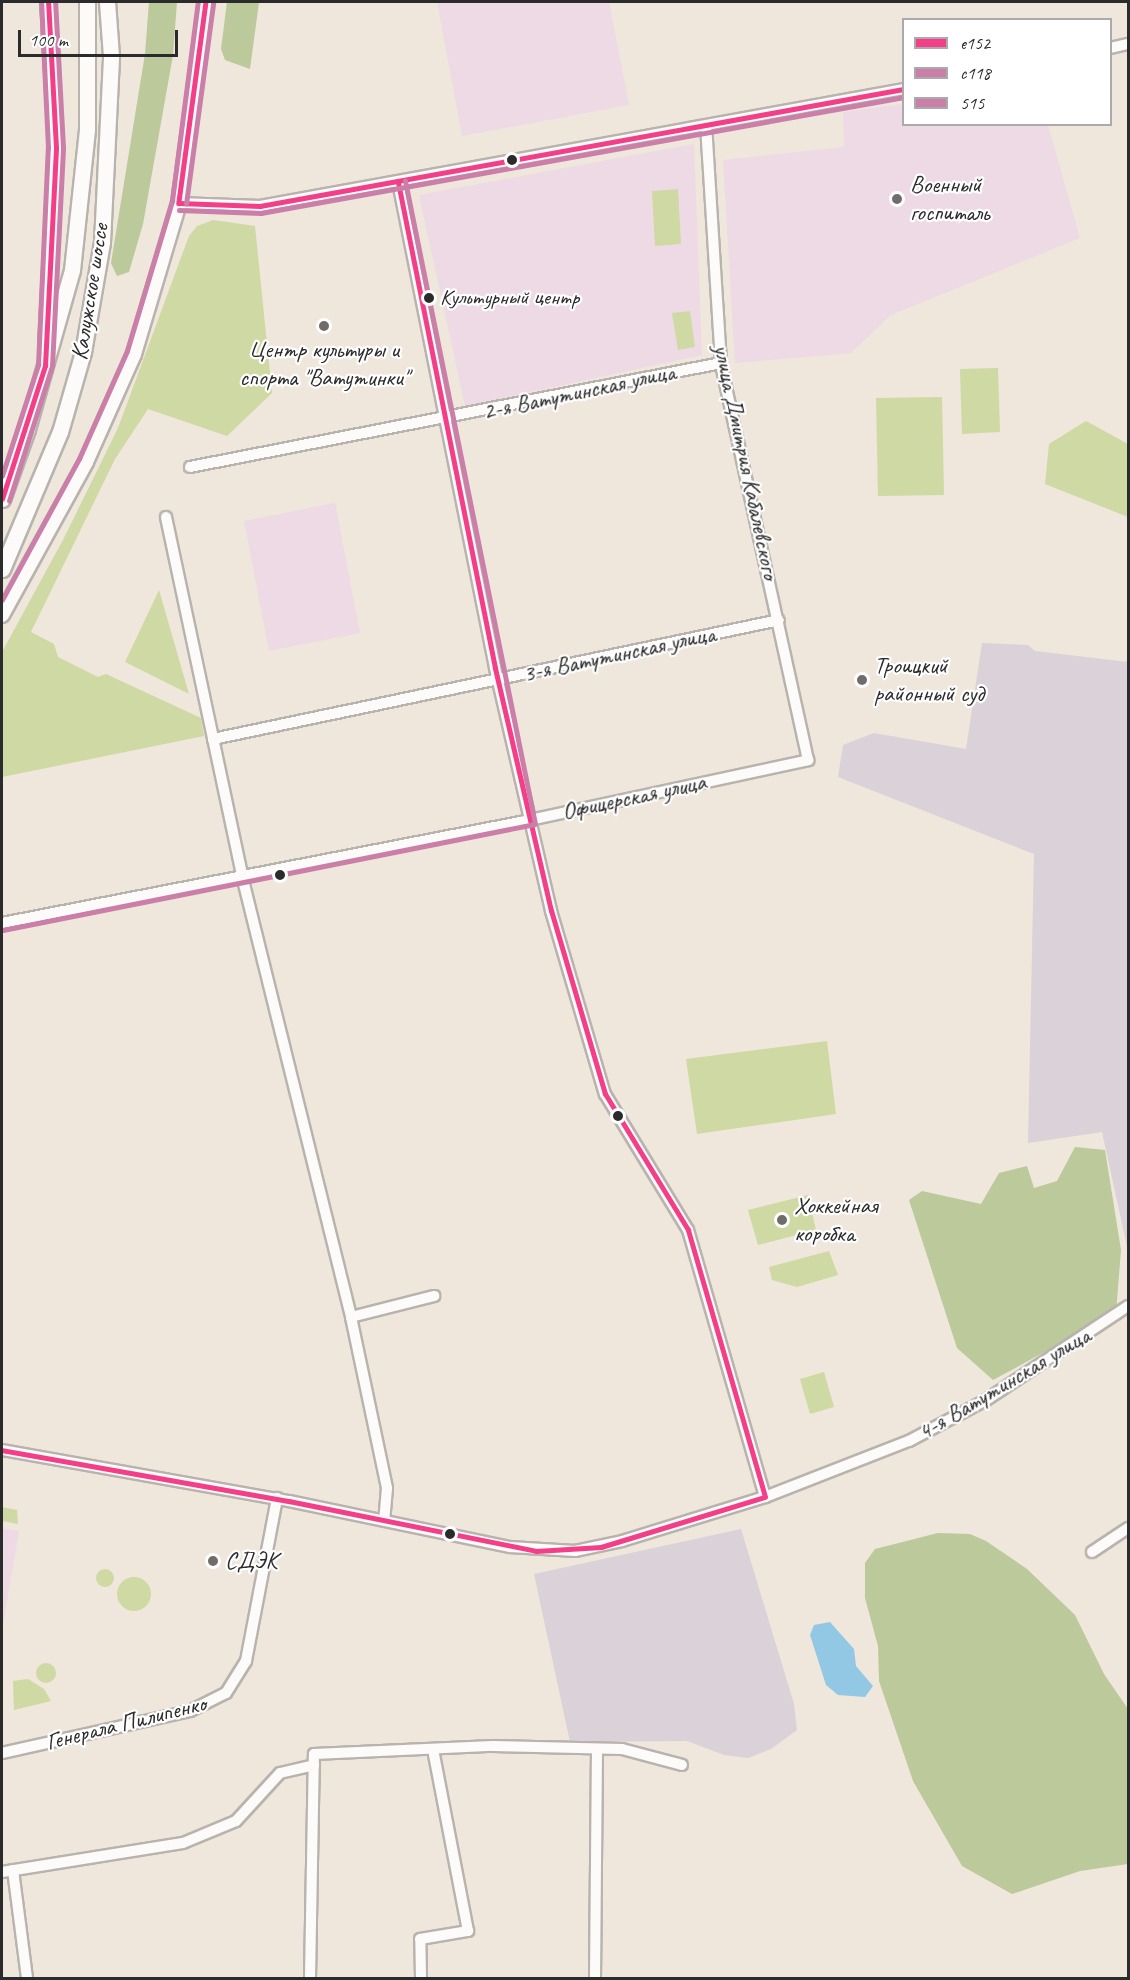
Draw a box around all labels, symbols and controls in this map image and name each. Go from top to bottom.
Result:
scale bar [21,18,182,56]
legend [902,18,1112,126]
text: 100 m [29,29,68,51]
text: е152 [960,32,990,54]
text: с118 [960,62,991,84]
text: 515 [960,92,984,114]
unlabelled marker [506,154,518,166]
place label: Военный госпиталь [910,171,989,227]
marker: Военный госпиталь [888,190,906,208]
street label: Калужское шоссе [65,221,115,363]
place label: Культурный центр [440,285,579,311]
marker: Культурный центр [423,292,435,304]
marker: Центр культуры и спорта "Ватутинки" [317,319,331,333]
place label: Центр культуры и спорта "Ватутинки" [239,336,409,392]
street label: улица Дмитрия Кабалевского [707,342,785,582]
street label: 2-я Ватутинская улица [480,357,678,427]
street label: 3-я Ватутинская улица [520,619,718,689]
place label: Троицкий районный суд [874,652,984,708]
marker: Троицкий районный суд [855,673,869,687]
street label: Офицерская улица [559,768,709,826]
unlabelled marker [274,869,286,881]
unlabelled marker [612,1110,624,1122]
place label: Хоккейная коробка [794,1192,877,1248]
marker: Хоккейная коробка [775,1213,789,1227]
street label: 4-я Ватутинская улица [912,1321,1096,1447]
unlabelled marker [444,1528,456,1540]
place label: СДЭК [225,1547,278,1575]
marker: СДЭК [206,1554,220,1568]
street label: Генерала Пилипенко [43,1689,209,1757]

